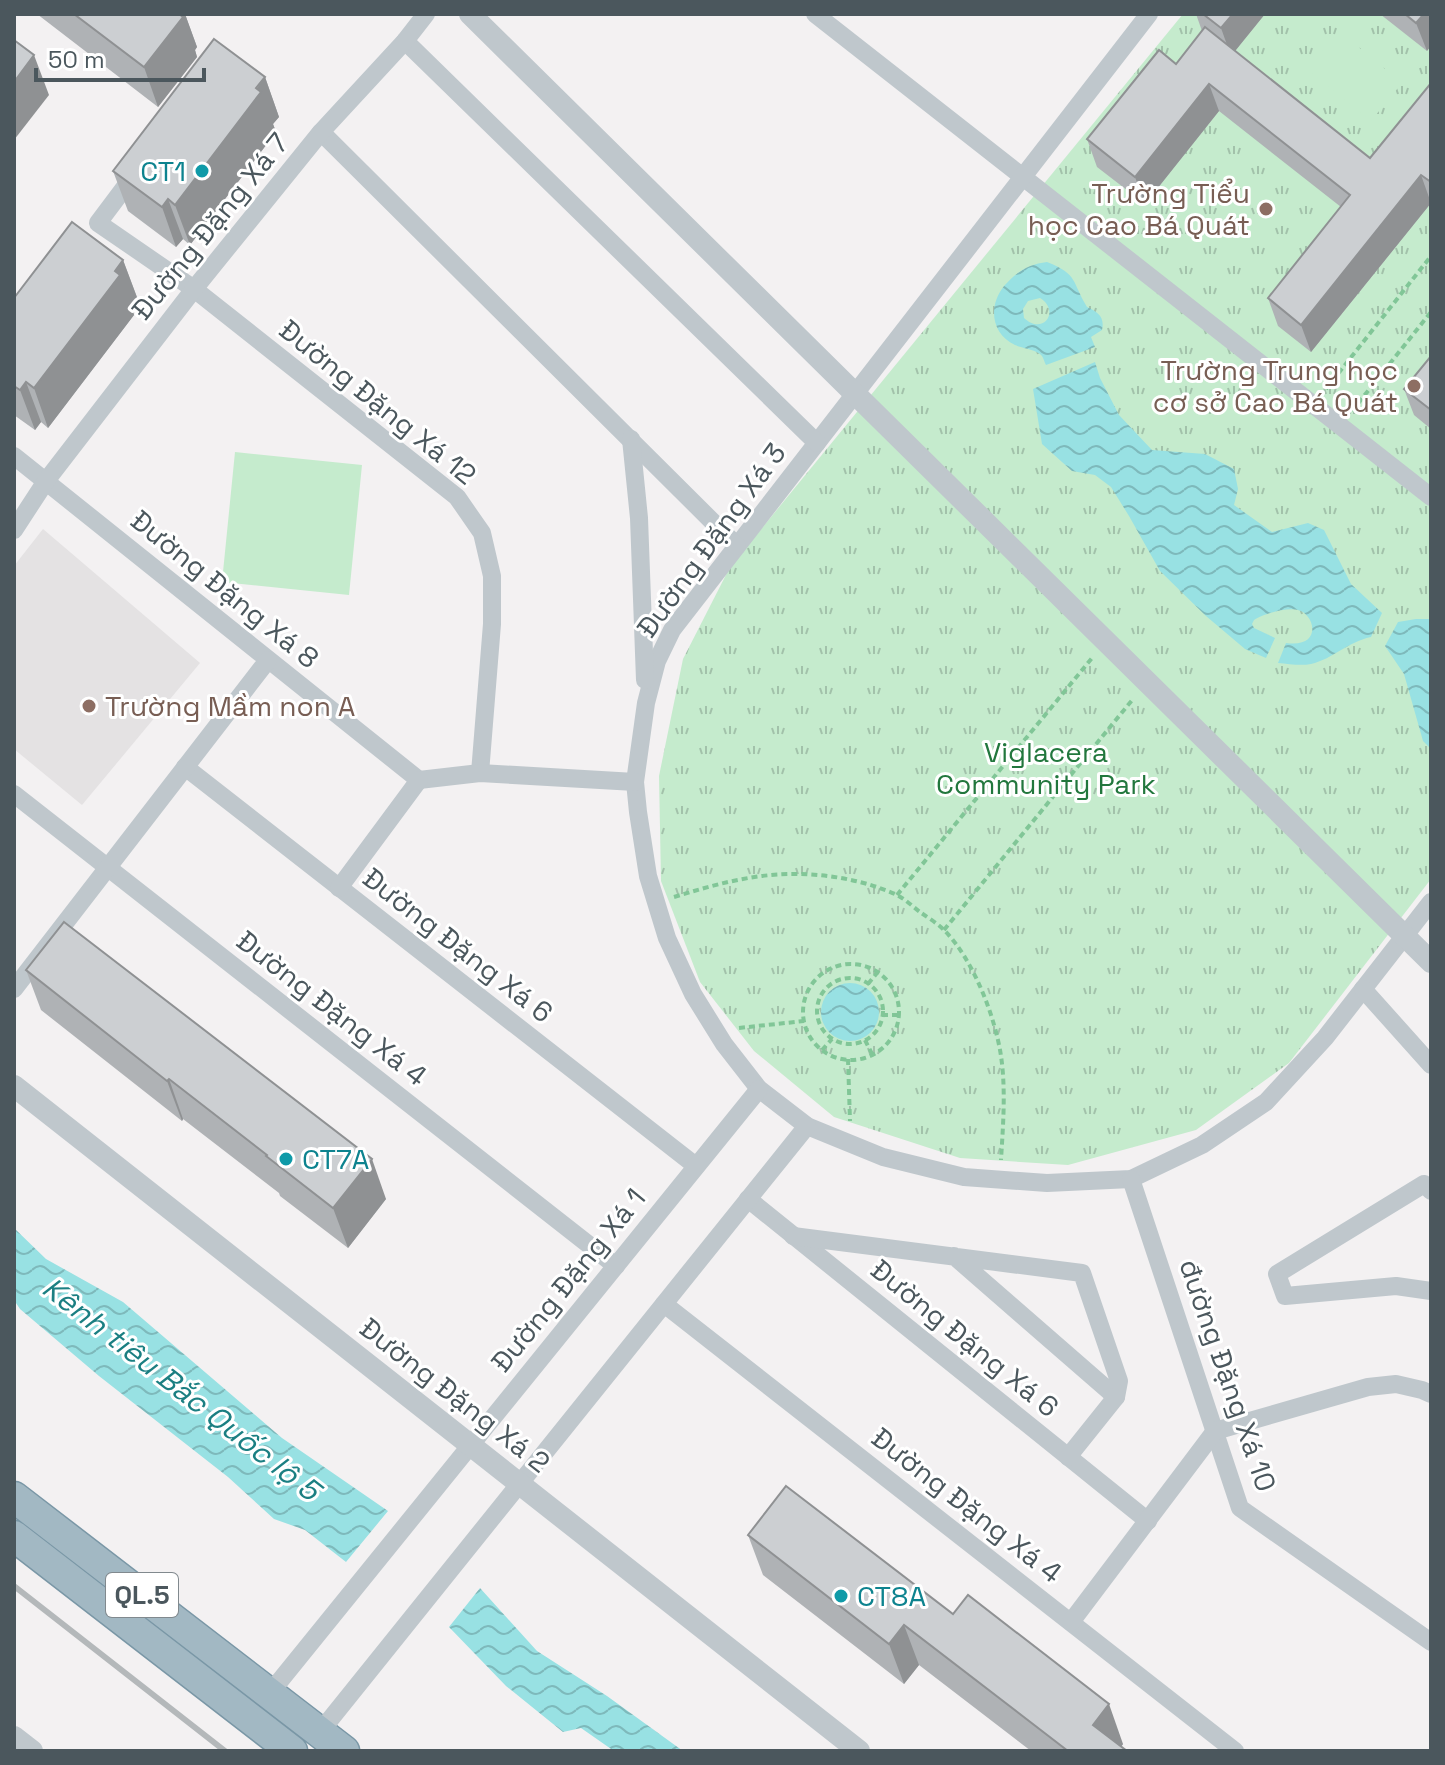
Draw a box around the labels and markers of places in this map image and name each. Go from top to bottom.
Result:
place label: CT1 [140,153,186,189]
marker: CT1 [193,162,211,180]
place label: Trường Tiểu học Cao Bá Quát [1028,175,1250,243]
marker: Trường Tiểu học Cao Bá Quát [1257,200,1275,218]
place label: Trường Trung học cơ sở Cao Bá Quát [1153,352,1398,420]
marker: Trường Trung học cơ sở Cao Bá Quát [1405,377,1423,395]
place label: Trường Mầm non A [105,688,355,724]
marker: Trường Mầm non A [80,697,98,715]
place label: CT7A [302,1141,369,1177]
marker: CT7A [277,1150,295,1168]
place label: CT8A [857,1578,926,1614]
marker: CT8A [832,1587,850,1605]

